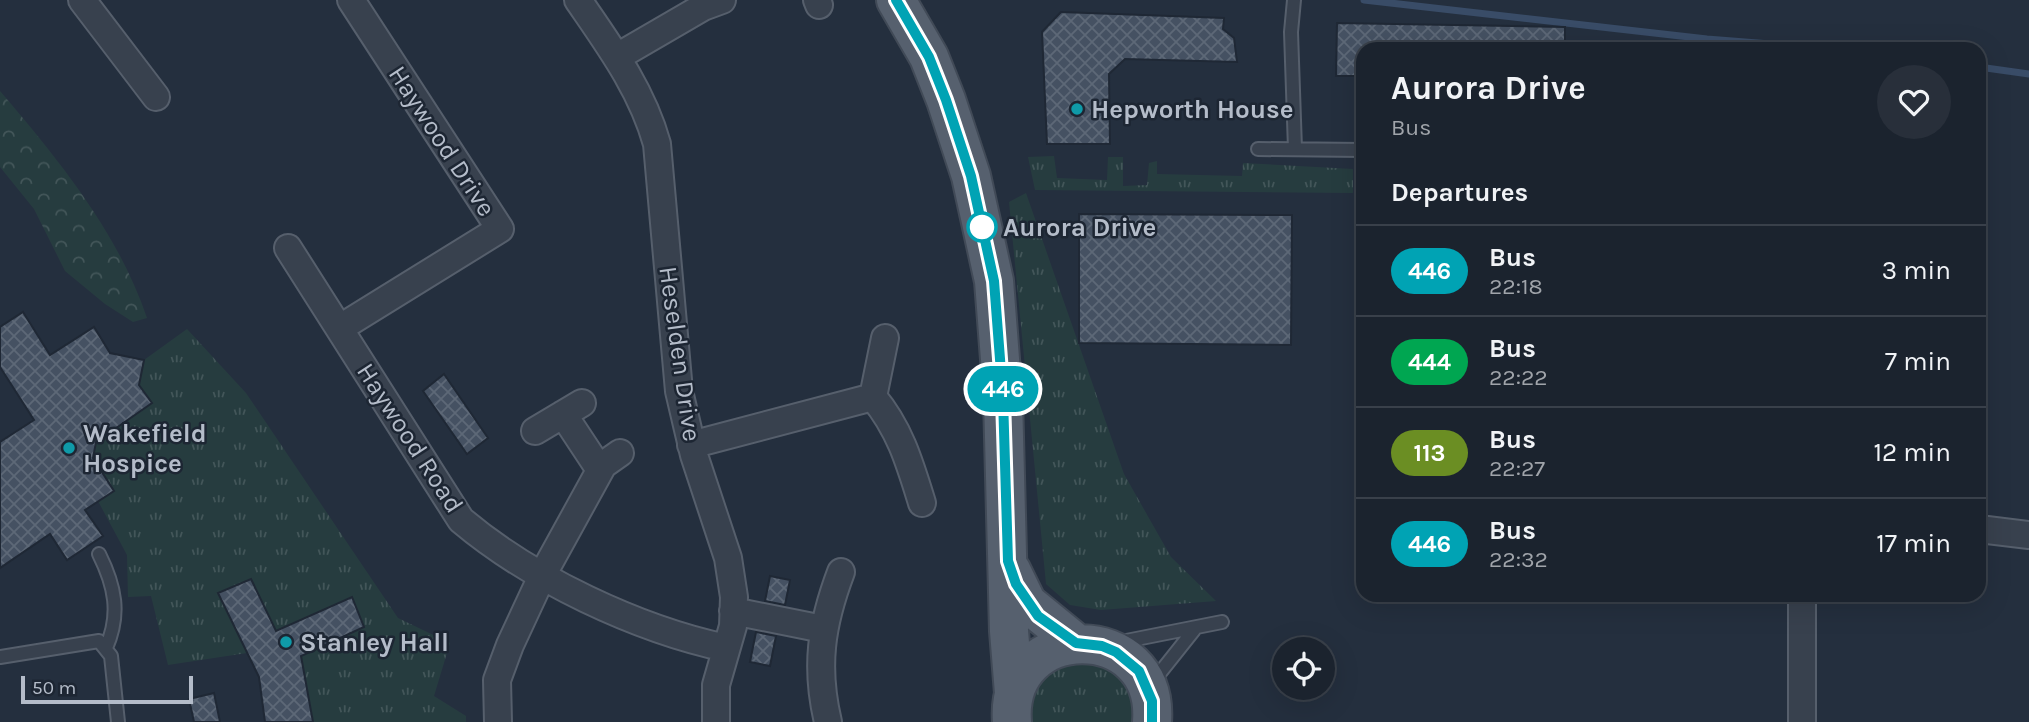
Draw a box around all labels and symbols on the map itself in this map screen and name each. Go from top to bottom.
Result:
street label: Haywood Drive [382,60,502,222]
place label: Hepworth House [1091,94,1294,125]
marker: Hepworth House [1069,101,1085,117]
marker: Aurora Drive [967,212,997,242]
place label: Aurora Drive [1003,212,1156,243]
street label: Heselden Drive [652,265,708,443]
street label: Haywood Road [350,357,470,519]
line badge: 446 [963,366,1043,412]
place label: Wakefield Hospice [83,418,207,479]
marker: Wakefield Hospice [61,440,77,456]
place label: Stanley Hall [300,627,449,658]
marker: Stanley Hall [278,634,294,650]
scale bar [21,673,192,705]

